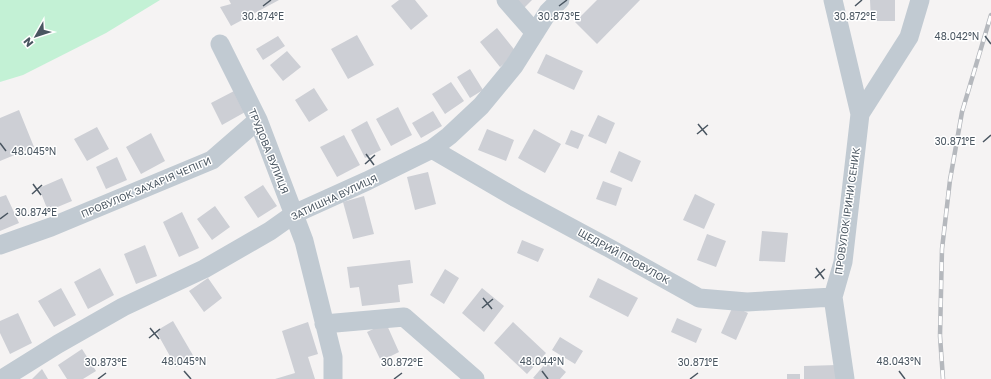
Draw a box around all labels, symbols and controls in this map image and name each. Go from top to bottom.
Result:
text: 30.874°E [242,10,284,22]
text: 30.873°E [538,10,580,22]
text: 30.872°E [834,10,876,22]
north arrow [16,16,56,56]
text: 48.042°N [935,30,979,42]
text: N [20,35,36,50]
street label: ТРУДОВА ВУЛИЦЯ [246,107,292,195]
text: 30.871°E [935,135,975,147]
text: 48.045°N [12,145,56,157]
street label: ПРОВУЛОК ІРИНИ СЕНИК [832,147,862,275]
street label: ПРОВУЛОК ЗАХАРІЯ ЧЕПІГИ [79,154,213,220]
street label: ЗАТИШНА ВУЛИЦЯ [289,172,379,222]
text: 30.874°E [15,206,57,218]
street label: ЩЕДРИЙ ПРОВУЛОК [576,226,672,286]
text: 48.045°N [162,355,206,367]
text: 48.044°N [520,355,564,367]
text: 48.043°N [877,355,921,367]
text: 30.873°E [85,356,127,368]
text: 30.872°E [381,356,423,368]
text: 30.871°E [678,356,718,368]

